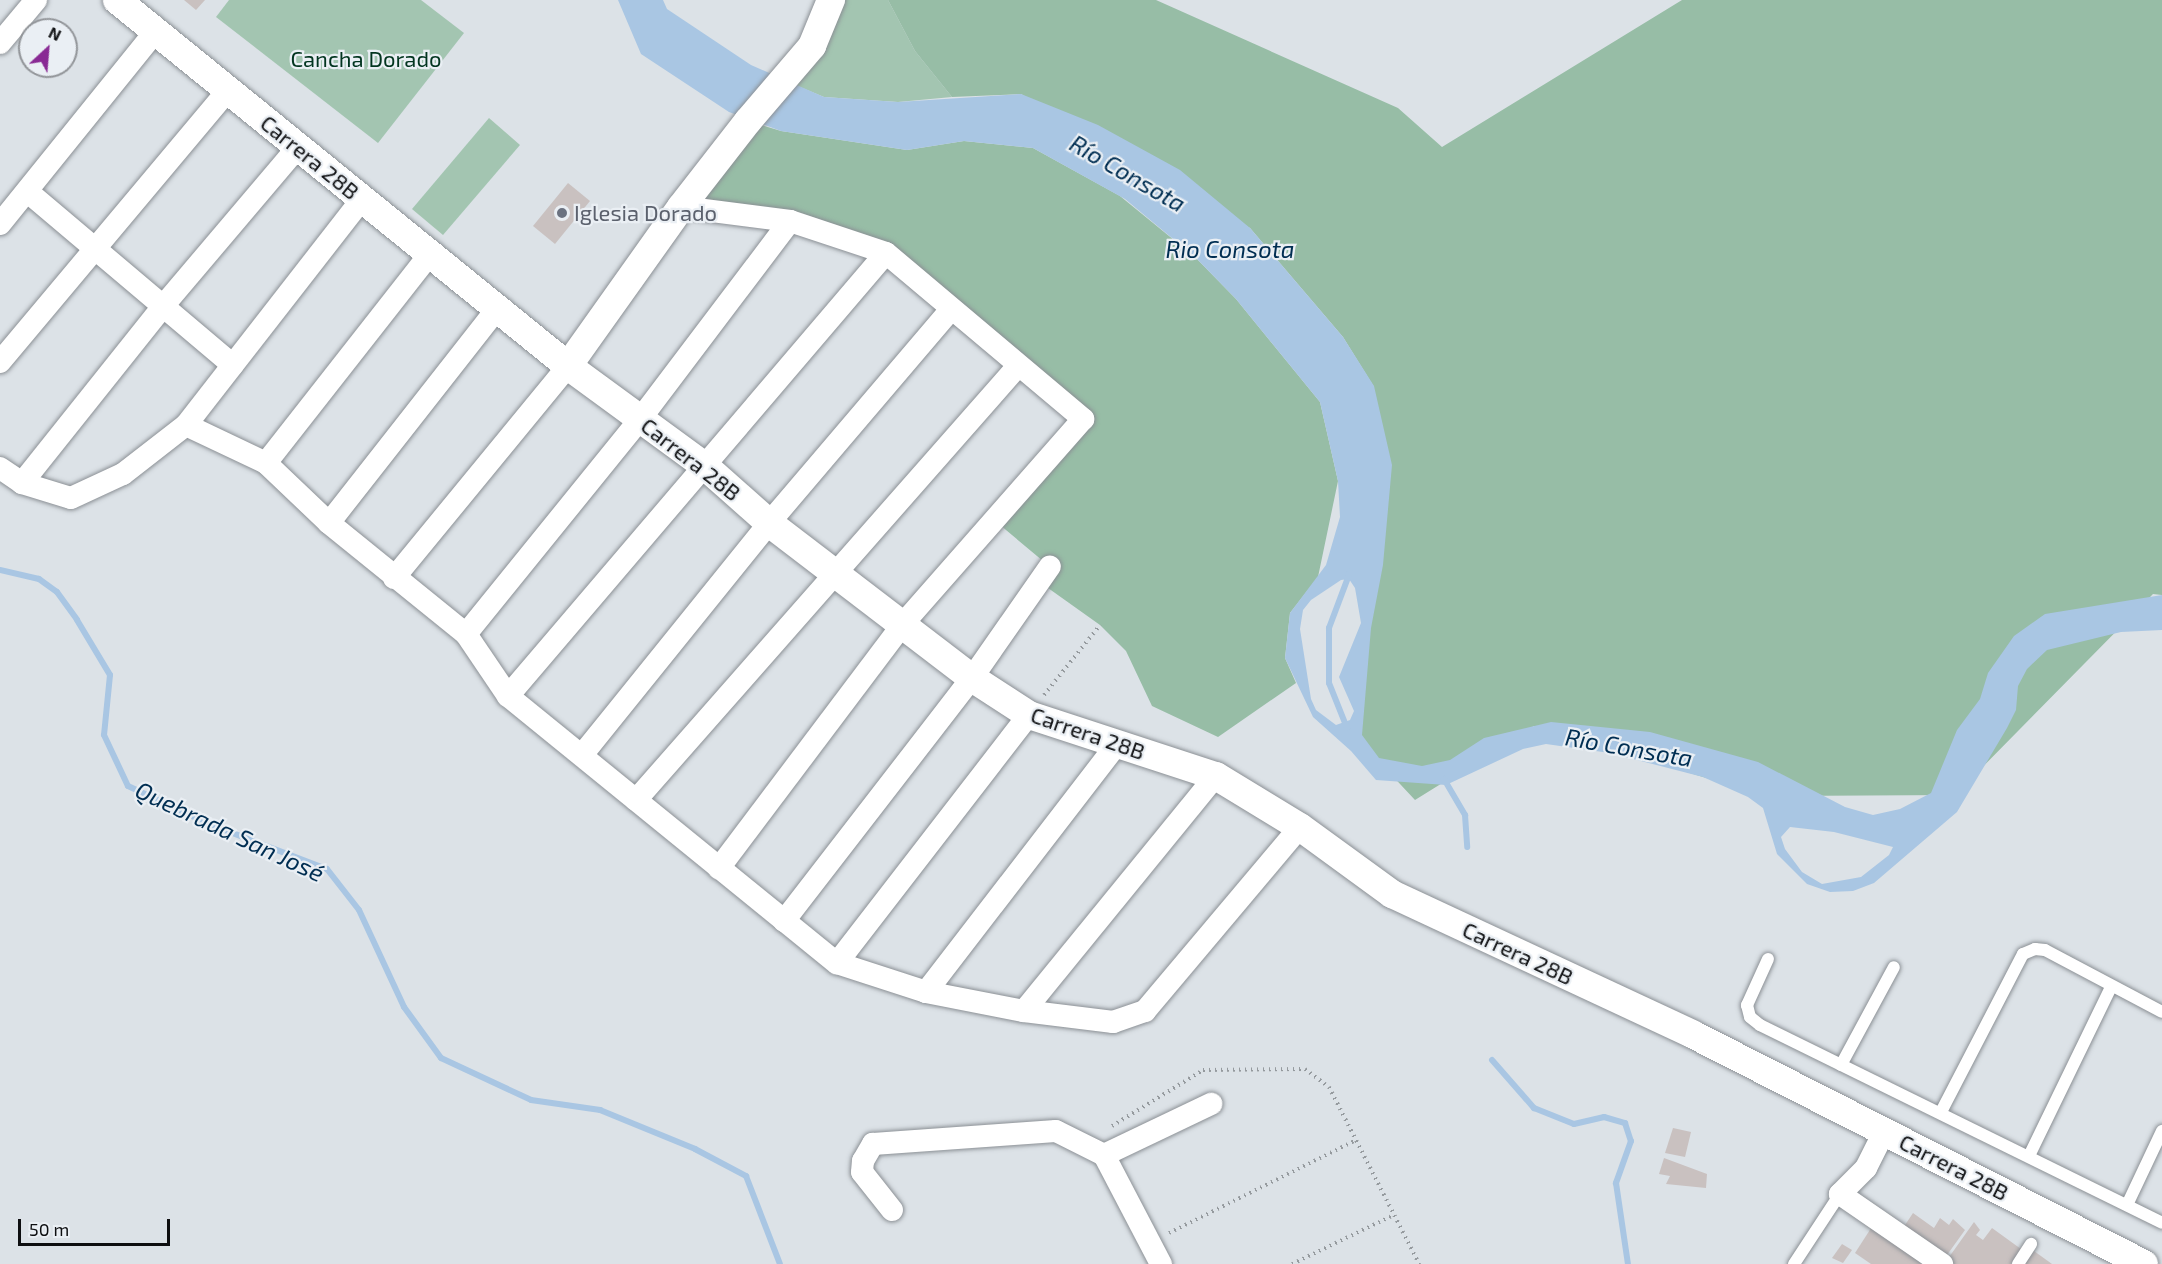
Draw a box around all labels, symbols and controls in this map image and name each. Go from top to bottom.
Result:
north arrow [18,18,78,78]
text: N [46,22,65,44]
park label: Cancha Dorado [290,46,442,72]
street label: Carrera 28B [255,109,365,205]
water label: Río Consota [1065,128,1191,218]
place label: Iglesia Dorado [574,200,717,226]
marker: Iglesia Dorado [555,206,569,220]
water label: Rio Consota [1166,235,1294,263]
street label: Carrera 28B [636,412,746,506]
street label: Carrera 28B [1027,701,1149,765]
water label: Río Consota [1563,722,1695,772]
water label: Quebrada San José [131,775,329,887]
street label: Carrera 28B [1459,916,1577,990]
street label: Carrera 28B [1895,1128,2013,1206]
scale bar [21,1207,172,1245]
text: 50 m [29,1218,69,1240]

